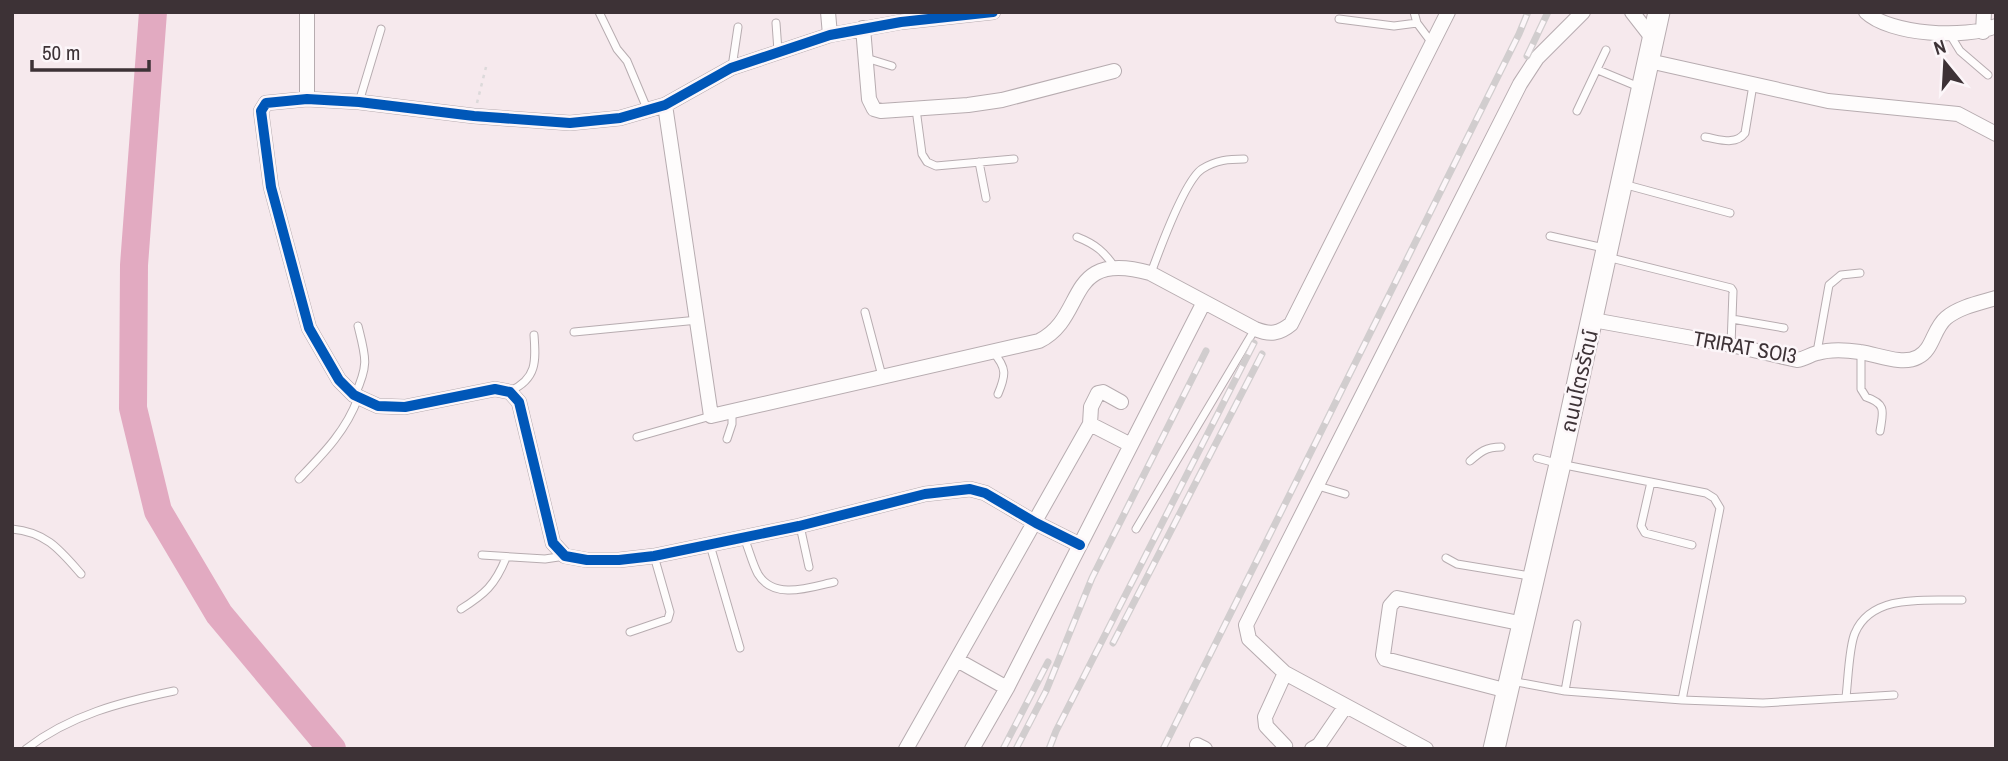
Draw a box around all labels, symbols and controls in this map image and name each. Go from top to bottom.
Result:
scale bar [32,28,149,72]
north arrow [1910,28,1980,98]
text: N [1930,33,1949,61]
text: 50 m [42,38,80,67]
street label: TRIRAT SOI3 [1691,324,1799,370]
street label: ถนนไตรรัตน์ [1553,327,1605,435]

